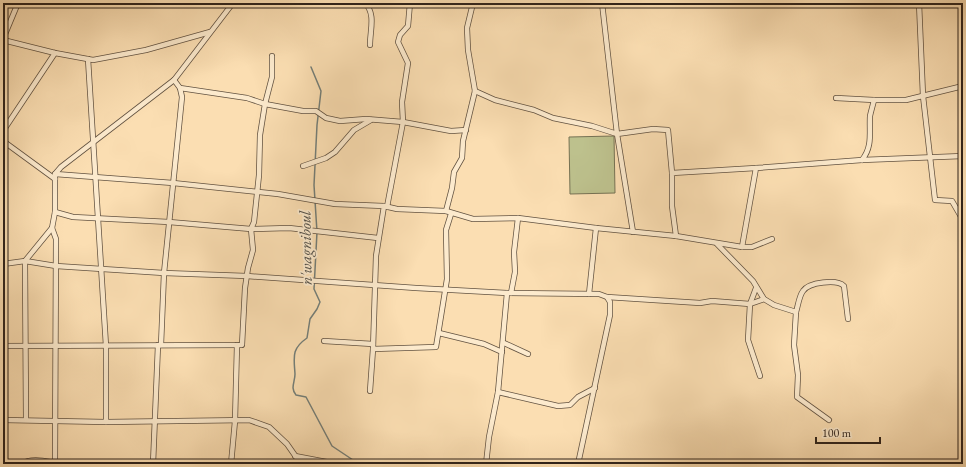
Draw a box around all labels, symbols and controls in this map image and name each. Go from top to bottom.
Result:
water label: n'wagniboul [294,210,317,285]
scale bar [816,419,880,445]
text: 100 m [822,425,852,441]

